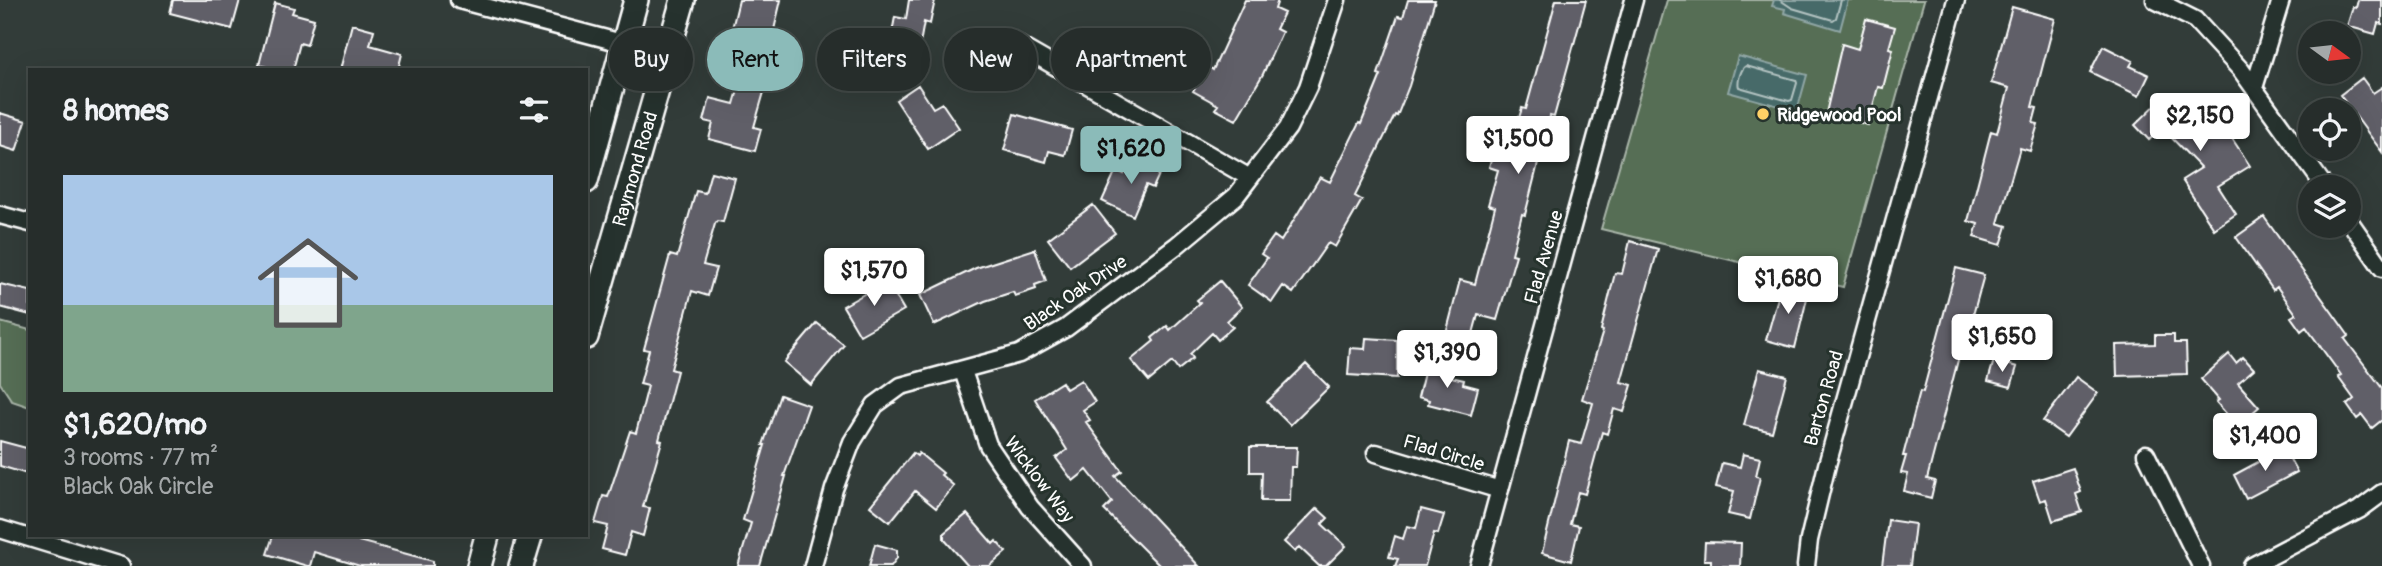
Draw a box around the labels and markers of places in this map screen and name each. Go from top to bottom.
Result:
pin: $2,150 [2143,94,2257,153]
place label: Ridgewood Pool [1777,103,1902,127]
marker: Ridgewood Pool [1755,106,1771,122]
pin: $1,500 [1461,116,1575,176]
pin: $1,620 [1074,127,1188,186]
pin: $1,570 [817,248,931,308]
pin: $1,680 [1731,256,1845,316]
pin: $1,650 [1945,314,2059,374]
pin: $1,390 [1390,330,1504,390]
pin: $1,400 [2208,414,2322,473]

